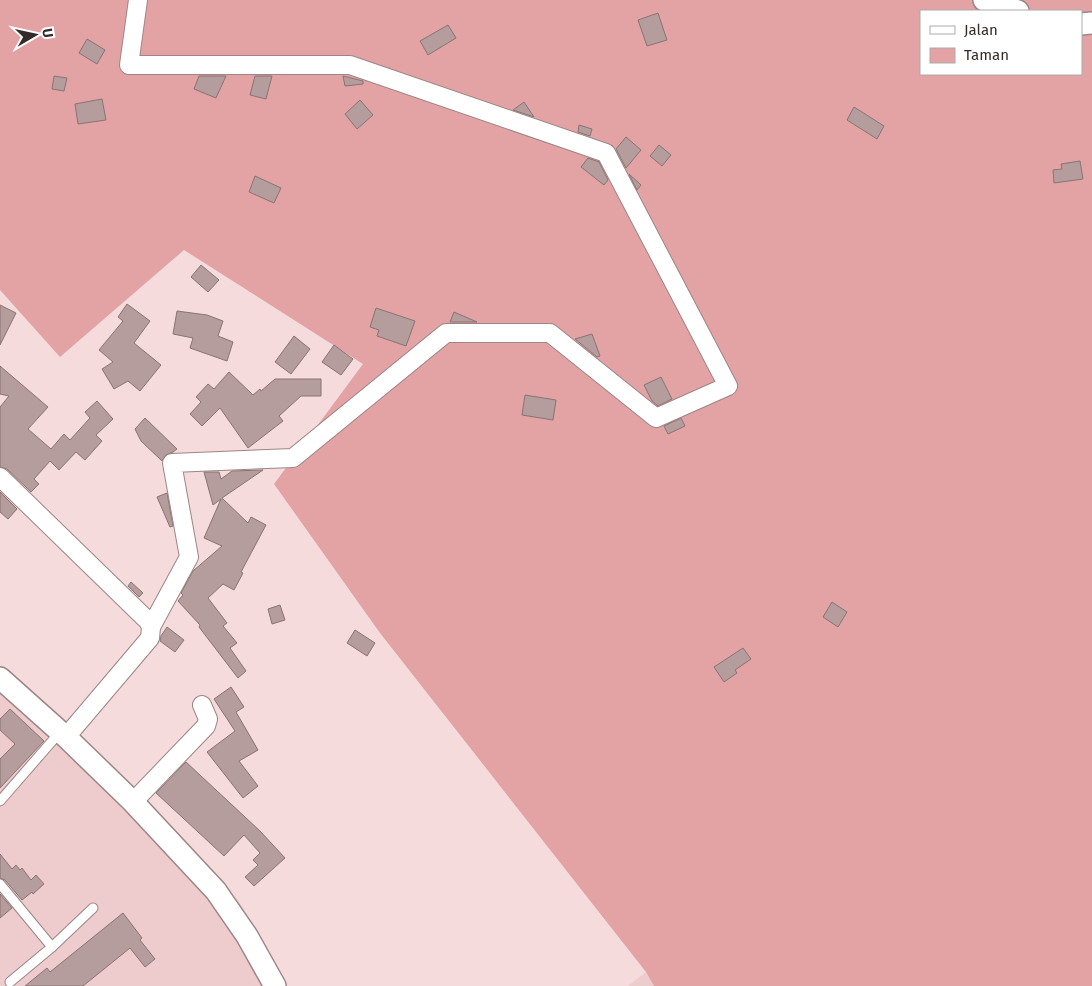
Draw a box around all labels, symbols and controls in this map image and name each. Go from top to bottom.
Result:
north arrow [10,10,60,60]
legend [920,10,1082,75]
text: Jalan [964,21,998,39]
text: U [38,27,56,39]
text: Taman [964,46,1009,64]

